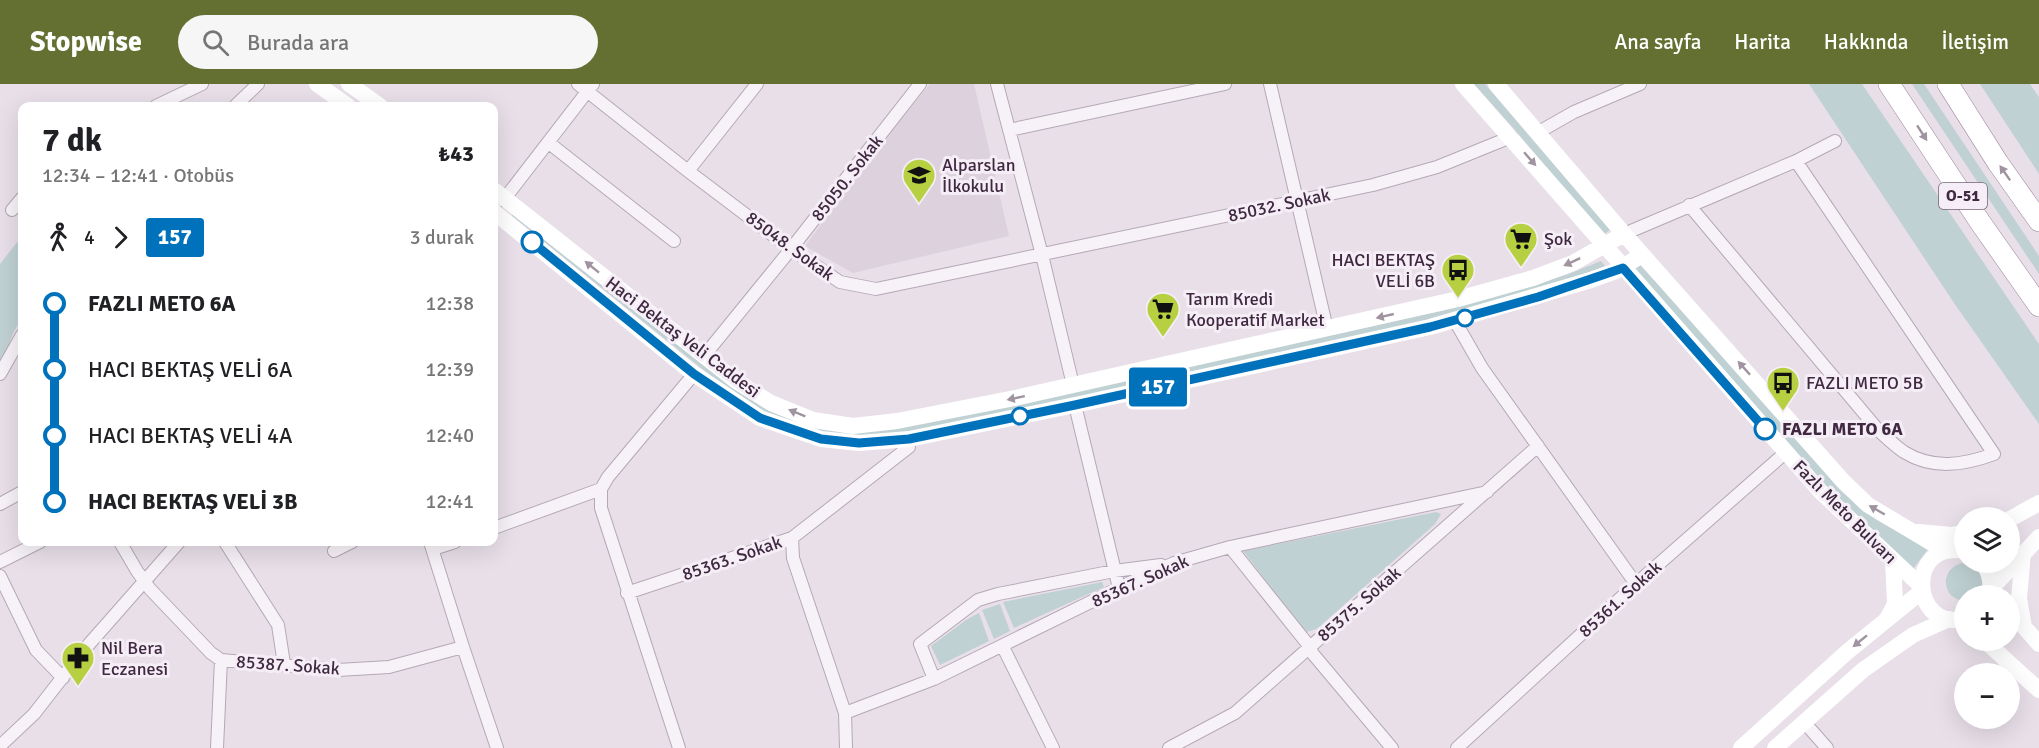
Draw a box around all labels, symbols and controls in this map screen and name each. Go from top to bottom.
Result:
search box [178,15,598,69]
text: Stopwise [30,25,142,59]
icon: search [199,26,232,59]
text: Burada ara [247,29,349,56]
text: Ana sayfa [1614,29,1701,55]
text: Harita [1734,29,1791,55]
text: Hakkında [1824,29,1909,55]
text: İletişim [1942,29,2009,55]
text: 7 dk [42,120,102,161]
one-way arrow [1916,125,1927,141]
street label: 85050. Sokak [806,130,888,226]
text: ₺43 [438,140,474,167]
one-way arrow [1523,151,1536,166]
place label: Alparslan İlkokulu [942,154,1016,197]
school or university icon: Alparslan İlkokulu [901,157,937,204]
text: 12:34 – 12:41 · Otobüs [42,163,234,188]
one-way arrow [1999,165,2011,181]
street label: 85032. Sokak [1226,183,1332,227]
road number: O-51 [1939,183,1987,209]
street label: 85048. Sokak [742,207,838,285]
icon: walk [42,221,75,254]
icon: forward [104,221,137,254]
supermarket icon: Şok [1503,221,1539,268]
text: 157 [158,224,192,250]
text: 4 [84,225,95,250]
text: 3 durak [410,225,474,250]
place label: Şok [1544,228,1572,250]
unlabelled marker [521,231,543,253]
place label: HACI BEKTAŞ VELİ 6B [1331,249,1435,292]
bus stop icon: HACI BEKTAŞ VELİ 6B [1440,252,1476,299]
one-way arrow [1564,258,1581,267]
one-way arrow [585,262,600,274]
street label: Haci Bektaş Veli Caddesi [601,272,765,402]
place label: Tarım Kredi Kooperatif Market [1186,288,1325,331]
text: FAZLI METO 6A [88,290,236,317]
text: 12:38 [425,291,474,316]
supermarket icon: Tarım Kredi Kooperatif Market [1145,291,1181,338]
unlabelled marker [1456,309,1474,327]
one-way arrow [1376,312,1395,321]
text: HACI BEKTAŞ VELİ 6A [88,356,292,383]
text: 12:39 [425,357,474,382]
one-way arrow [1737,361,1751,376]
bus stop icon: FAZLI METO 5B [1765,365,1801,412]
line badge: 157 [1124,368,1192,406]
place label: FAZLI METO 5B [1806,372,1923,394]
text: 157 [1141,374,1175,400]
one-way arrow [1006,394,1025,403]
unlabelled marker [1011,407,1029,425]
one-way arrow [787,408,805,418]
marker: FAZLI METO 6A [1754,418,1776,440]
place label: FAZLI METO 6A [1782,418,1903,440]
text: HACI BEKTAŞ VELİ 4A [88,422,292,449]
text: 12:40 [425,423,474,448]
street label: Fazlı Meto Bulvarı [1788,455,1902,569]
text: HACI BEKTAŞ VELİ 3B [88,488,297,515]
text: 12:41 [425,489,474,514]
one-way arrow [1868,505,1885,515]
map controls [1954,507,2020,729]
button: layers [1954,507,2020,573]
street label: 85363. Sokak [679,531,785,585]
street label: 85367. Sokak [1088,550,1192,612]
street label: 85361. Sokak [1574,556,1666,642]
street label: 85375. Sokak [1313,562,1405,646]
button: + [1954,585,2020,651]
one-way arrow [1852,635,1868,648]
place label: Nil Bera Eczanesi [101,637,168,680]
pharmacy icon: Nil Bera Eczanesi [60,640,96,687]
street label: 85387. Sokak [235,650,341,680]
button: − [1954,663,2020,729]

